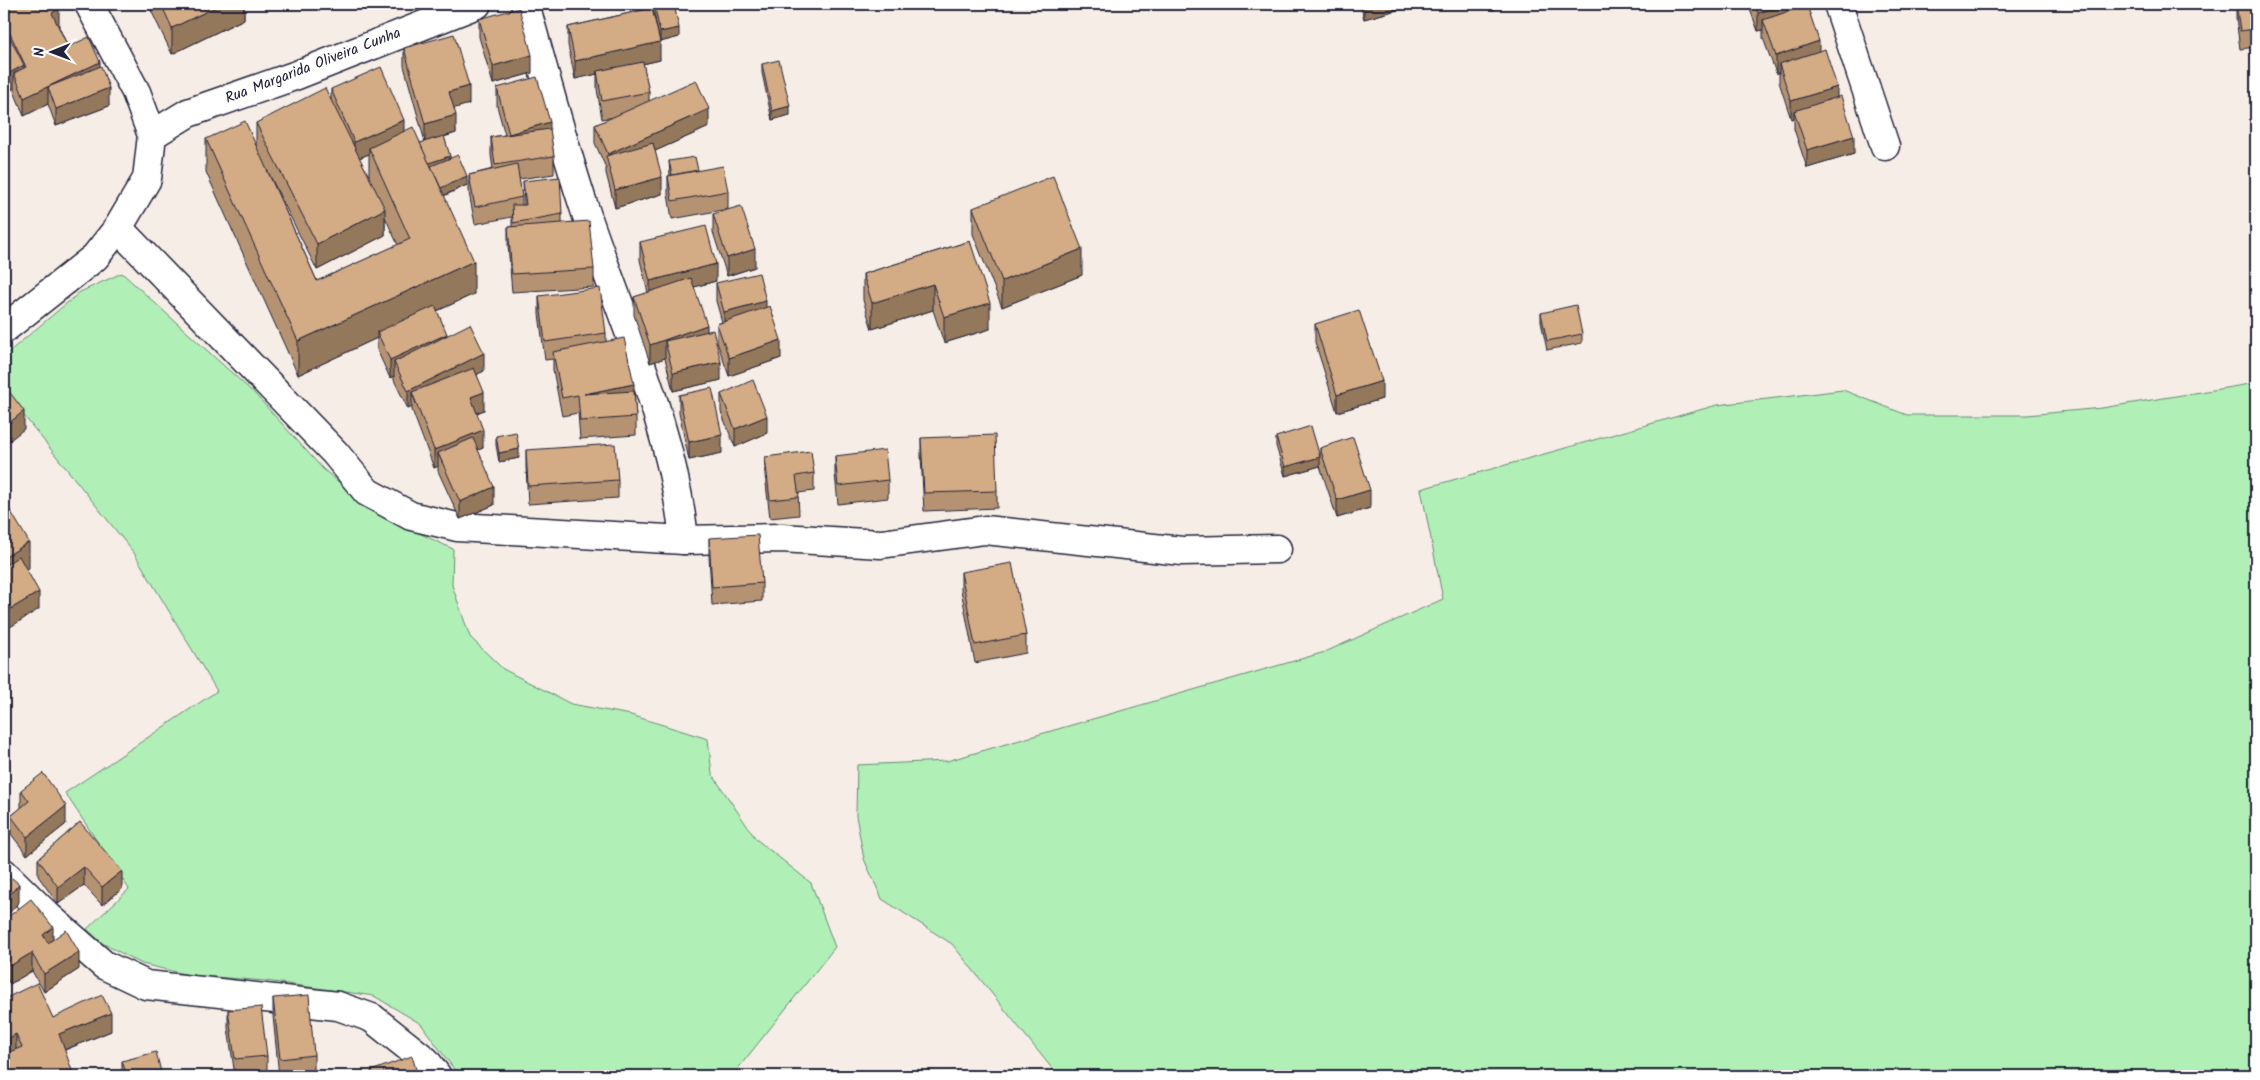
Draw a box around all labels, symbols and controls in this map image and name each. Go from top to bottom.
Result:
street label: Rua Margarida Oliveira Cunha [222,21,404,111]
north arrow [28,28,78,78]
text: N [29,47,51,57]

